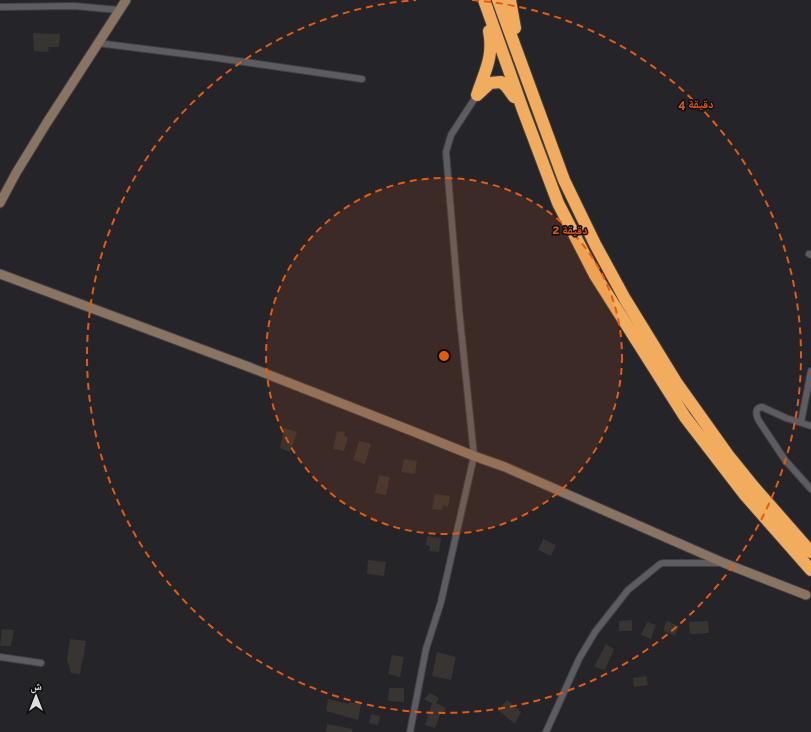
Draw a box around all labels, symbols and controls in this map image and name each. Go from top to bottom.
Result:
text: 4 دقيقة [679,97,713,111]
text: 2 دقيقة [553,223,587,237]
centre of rings [437,349,451,363]
north arrow [16,676,56,716]
text: ش [30,680,42,694]

